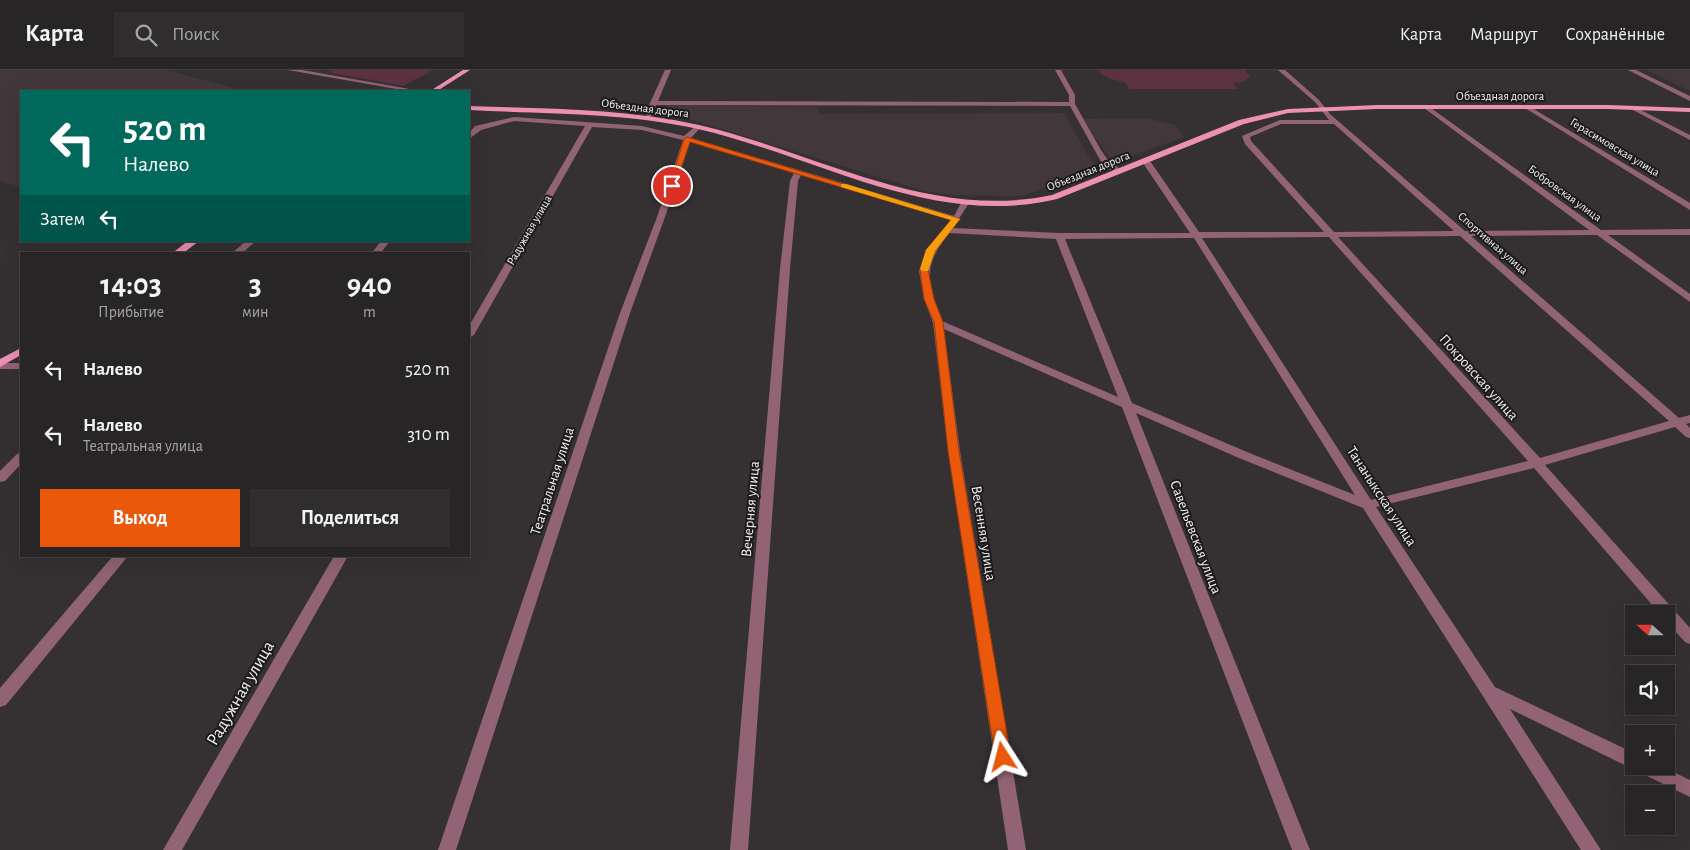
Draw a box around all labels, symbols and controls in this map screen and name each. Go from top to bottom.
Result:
search box [114,12,464,57]
icon: search [132,21,160,49]
text: Карта [25,22,84,46]
text: Поиск [172,25,219,44]
text: Карта [1400,26,1442,44]
text: Маршрут [1470,26,1538,44]
text: Сохранённые [1566,26,1665,44]
street label: Объездная дорога [1456,90,1545,102]
street label: Объездная дорога [600,97,690,119]
icon: left [40,110,105,175]
text: 520 m [123,112,206,147]
street label: Герасимовская улица [1568,116,1662,180]
street label: Объездная дорога [1045,149,1132,193]
text: Налево [123,153,189,175]
street label: Бобровская улица [1525,162,1604,225]
pin [651,165,693,207]
icon: arrive [658,172,686,200]
street label: Радужная улица [504,193,555,267]
icon: left [95,205,123,233]
street label: Спортивная улица [1455,209,1531,278]
text: Затем [40,210,85,229]
text: 14:03 [100,270,162,300]
text: 3 [249,270,262,300]
text: 940 [347,270,392,300]
text: Прибытие [98,304,164,320]
text: мин [242,304,269,320]
text: m [363,304,376,320]
street label: Покровская улица [1436,332,1521,423]
icon: left [40,356,68,384]
text: Налево [83,360,142,379]
text: 520 m [405,360,450,379]
text: Налево [83,416,142,435]
icon: left [40,421,68,449]
text: 310 m [407,425,450,444]
street label: Театральная улица [528,425,577,537]
text: Театральная улица [83,438,203,454]
street label: Тананыкская улица [1344,444,1419,549]
street label: Вечерняя улица [739,460,762,558]
street label: Савельевская улица [1167,478,1224,596]
street label: Весенняя улица [969,485,998,582]
button: Выход [40,489,240,547]
button: Поделиться [250,489,450,547]
north arrow [1625,605,1675,655]
map controls [1625,605,1675,835]
street label: Радужная улица [204,638,278,749]
button: sound [1625,665,1675,715]
button: + [1625,725,1675,775]
position arrow [976,730,1028,782]
button: − [1625,785,1675,835]

